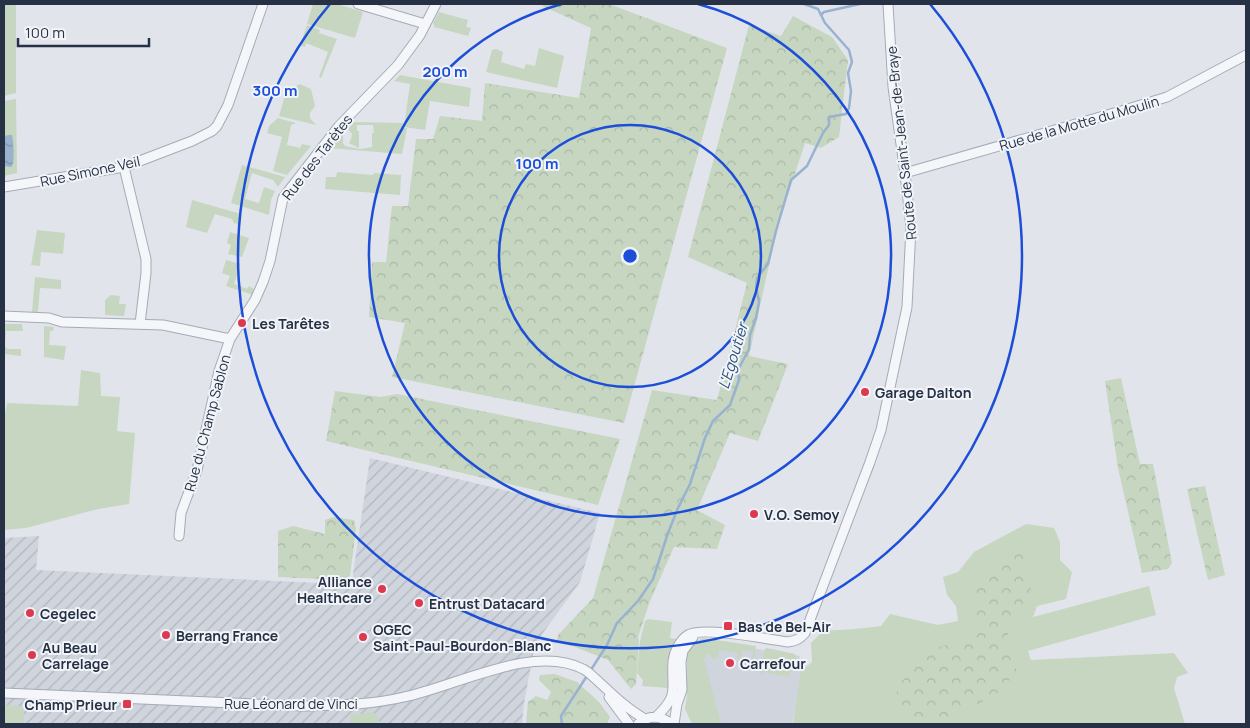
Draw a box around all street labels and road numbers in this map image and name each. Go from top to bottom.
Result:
street label: Route de Saint-Jean-de-Braye [881,45,921,241]
street label: Rue de la Motte du Moulin [997,91,1161,155]
street label: Rue des Tarètes [277,110,357,204]
street label: Rue Simone Veil [38,151,142,191]
street label: Rue du Champ Sablon [180,352,234,494]
street label: Rue Léonard de Vinci [224,694,358,713]

